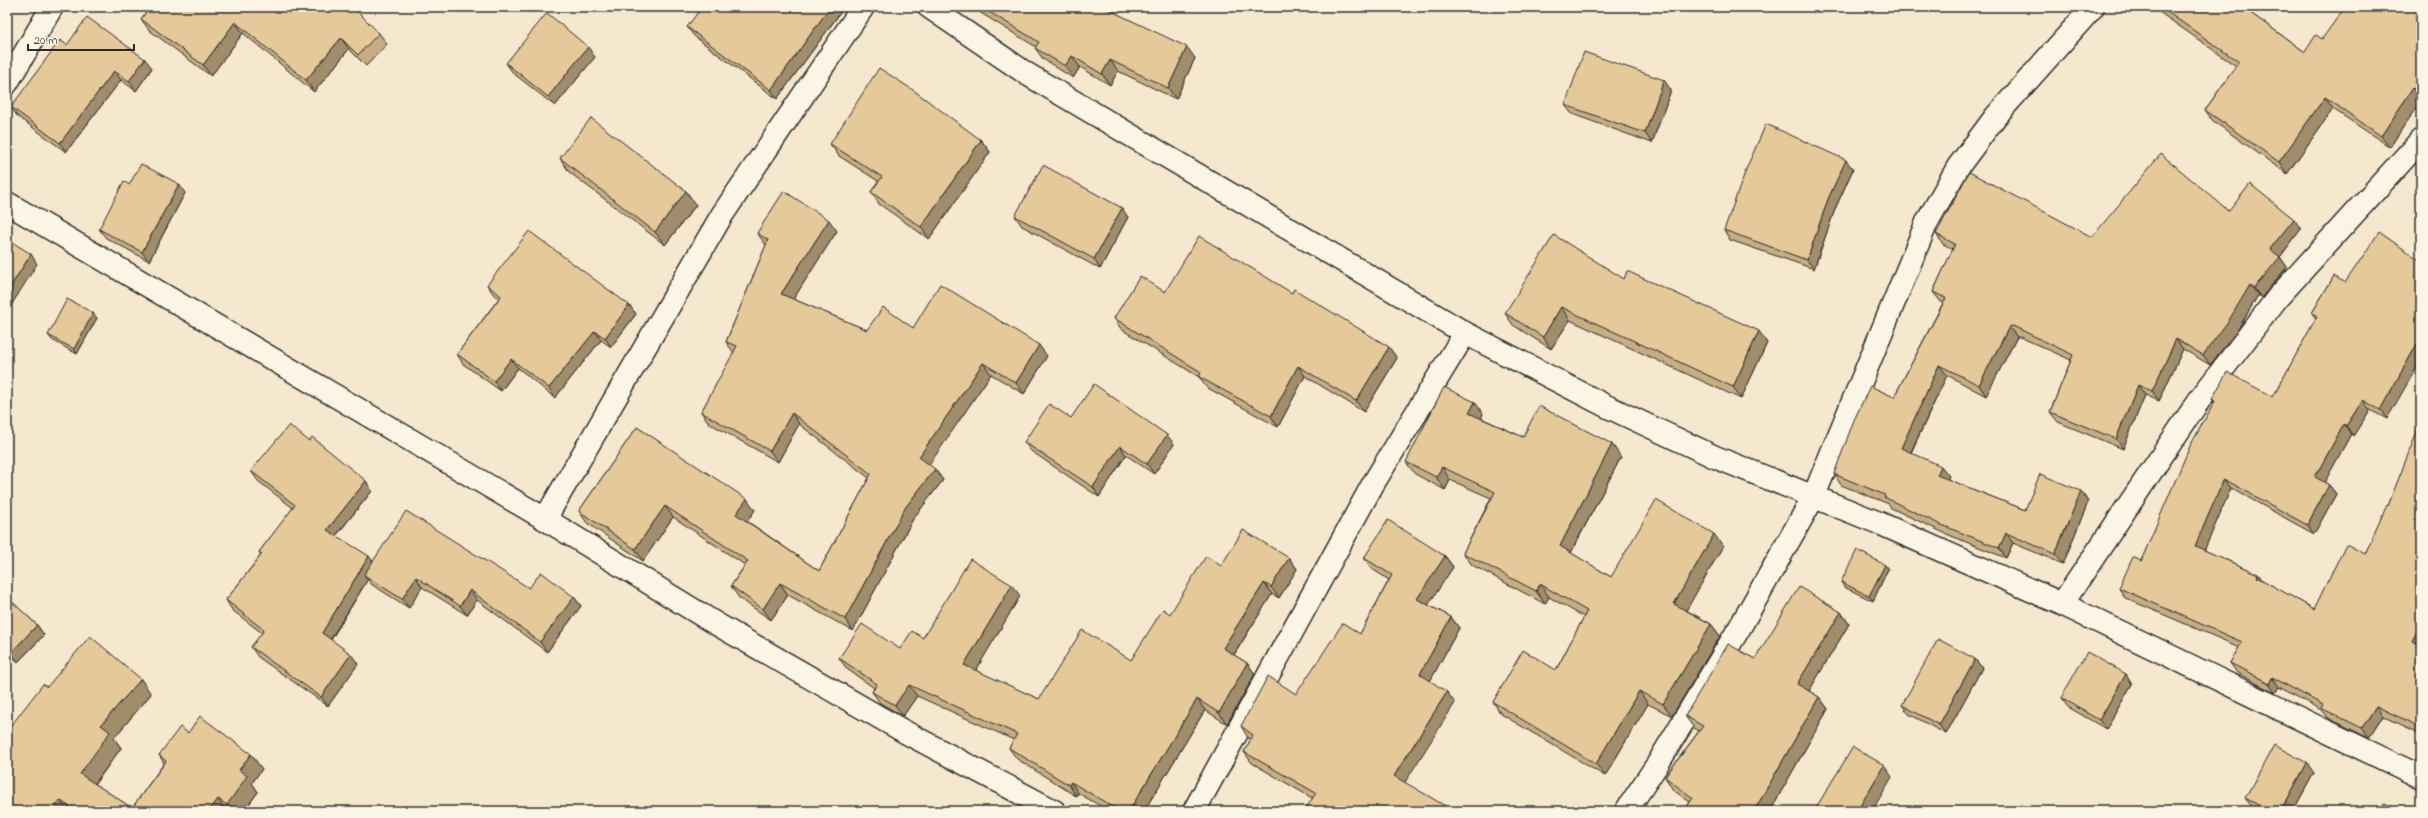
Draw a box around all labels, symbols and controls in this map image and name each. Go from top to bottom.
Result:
scale bar [28,26,134,52]
text: 20 m [34,32,57,50]

